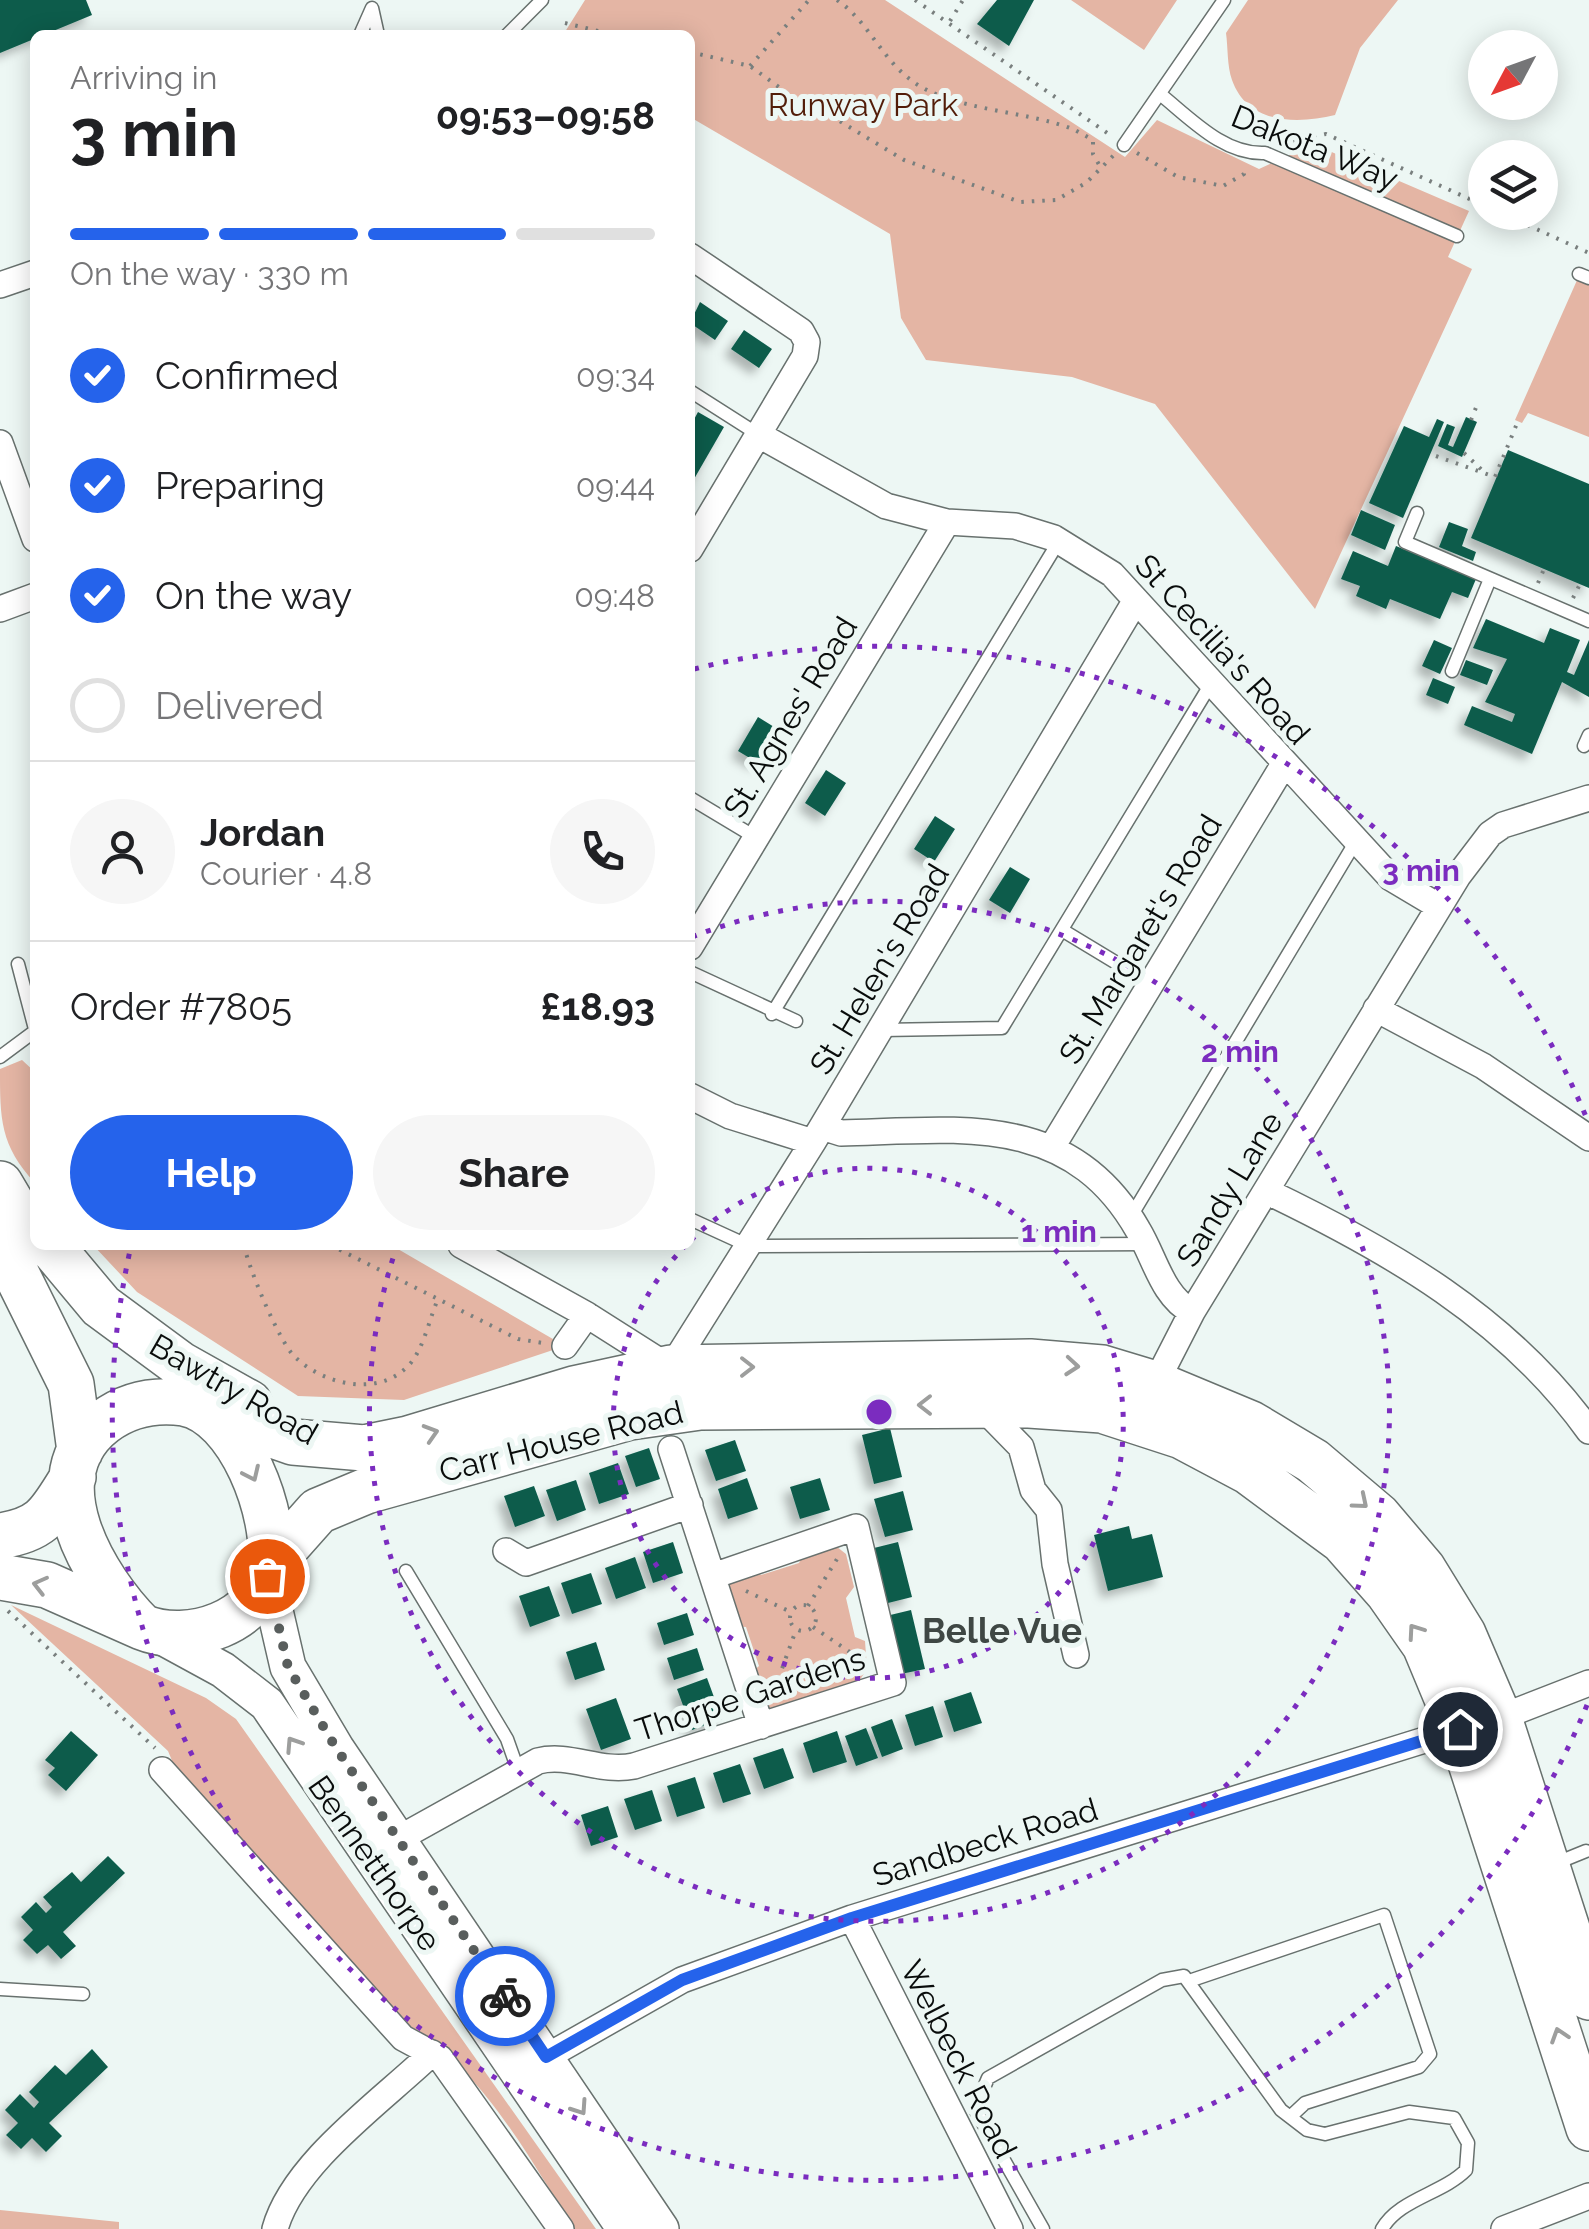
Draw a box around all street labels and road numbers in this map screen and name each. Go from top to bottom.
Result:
street label: Dakota Way [1226,97,1404,197]
street label: St Cecilia's Road [1128,547,1318,751]
street label: St. Agnes' Road [716,610,864,824]
street label: St. Margaret's Road [1051,808,1229,1070]
street label: St. Helen's Road [802,857,956,1081]
street label: Sandy Lane [1168,1105,1290,1273]
street label: Bawtry Road [144,1326,324,1452]
street label: Carr House Road [435,1393,687,1489]
street label: Thorpe Gardens [631,1639,869,1749]
street label: Bennetthorpe [301,1768,449,1958]
street label: Sandbeck Road [868,1790,1102,1894]
street label: Welbeck Road [893,1954,1025,2164]

